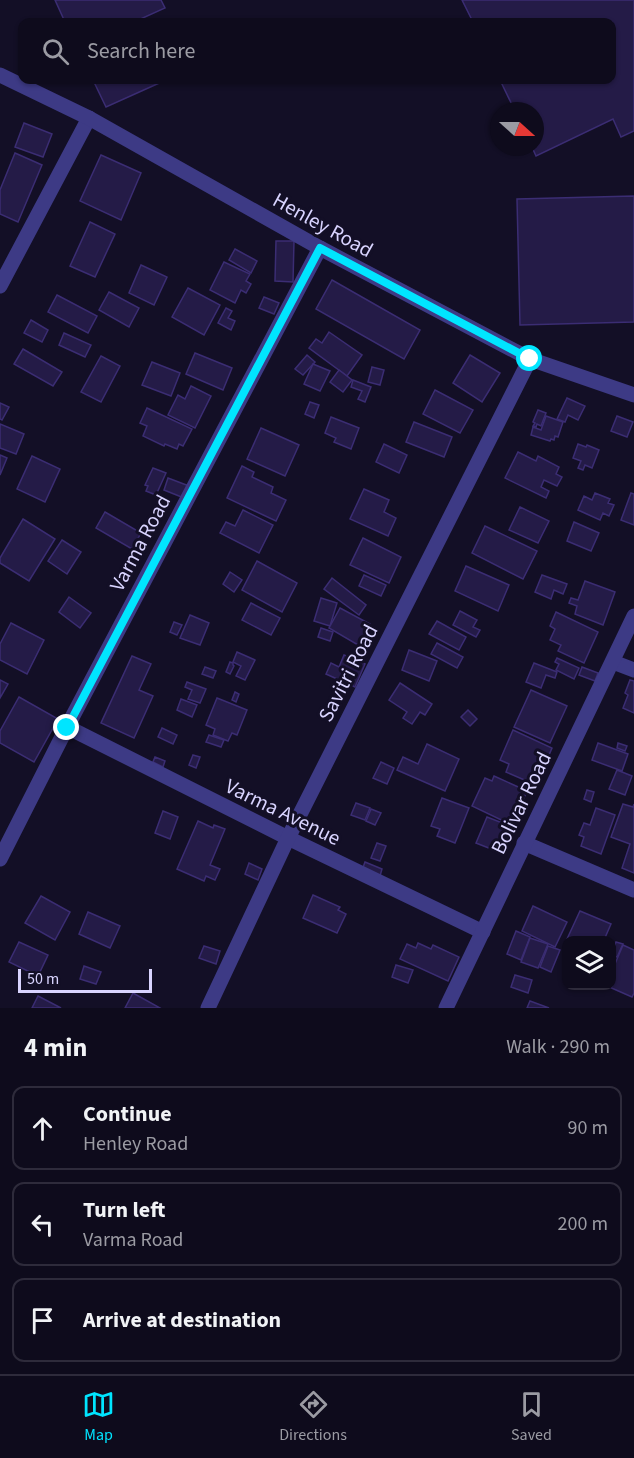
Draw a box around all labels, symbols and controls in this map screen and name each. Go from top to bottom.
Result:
search box [18,18,616,84]
icon: search [39,35,72,68]
text: Search here [87,35,195,67]
north arrow [490,102,544,156]
street label: Henley Road [267,185,379,265]
route start [516,345,542,371]
street label: Varma Road [102,489,178,597]
street label: Savitri Road [311,619,385,727]
route end [53,714,79,740]
street label: Bolivar Road [483,747,559,859]
street label: Varma Avenue [220,771,346,853]
map controls [562,936,616,990]
button: layers [562,936,616,990]
scale bar [18,966,152,994]
text: 50 m [27,968,59,990]
text: 4 min [24,1029,87,1066]
text: Walk · 290 m [506,1033,610,1061]
text: Continue [83,1098,172,1130]
icon: ahead [26,1112,59,1145]
text: 90 m [568,1114,608,1142]
text: Henley Road [83,1130,188,1158]
text: Turn left [83,1194,165,1226]
icon: left [26,1208,59,1241]
text: 200 m [558,1210,608,1238]
text: Varma Road [83,1226,183,1254]
icon: arrive [26,1304,59,1337]
text: Arrive at destination [83,1304,281,1336]
tab: Map [82,1388,115,1446]
tab: Directions [279,1388,347,1446]
tab: Saved [511,1388,552,1446]

